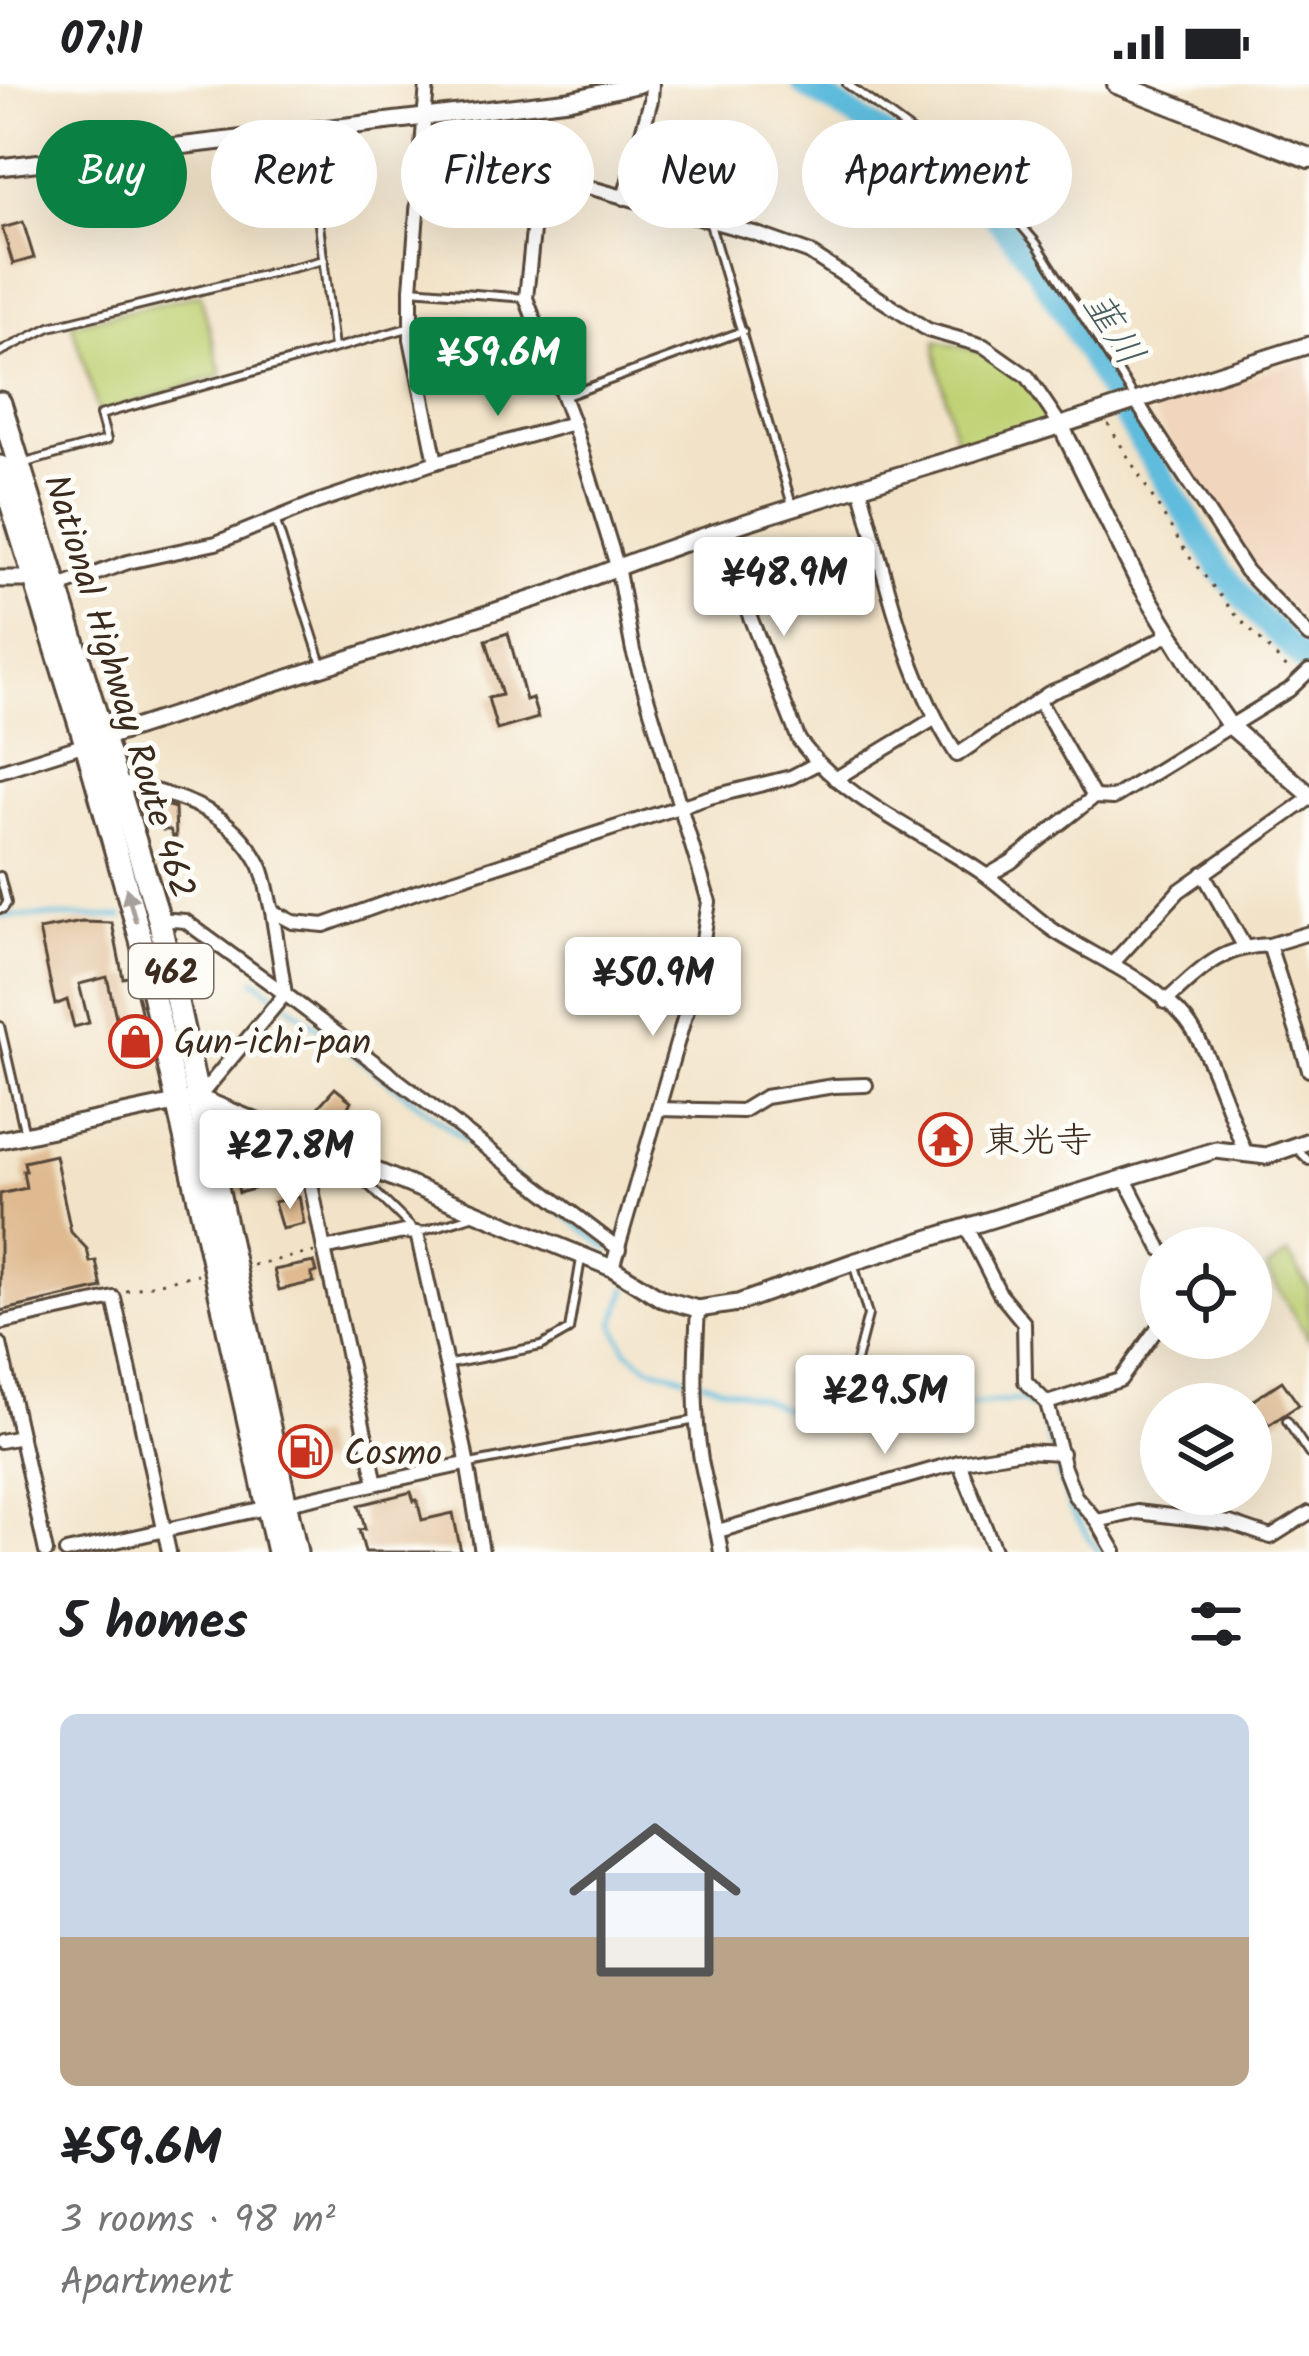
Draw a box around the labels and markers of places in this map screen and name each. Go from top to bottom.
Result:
pin: ¥59.6M [400,317,596,419]
pin: ¥48.9M [686,537,882,639]
pin: ¥50.9M [555,937,751,1039]
shop icon: Gun-ichi-pan [107,1013,163,1069]
place label: Gun-ichi-pan [174,1016,371,1073]
pin: ¥27.8M [192,1110,388,1212]
temple icon: 東光寺 [917,1111,973,1167]
place label: 東光寺 [984,1114,1092,1171]
pin: ¥29.5M [787,1355,983,1457]
fuel station icon: Cosmo [277,1424,333,1480]
place label: Cosmo [344,1427,442,1484]

